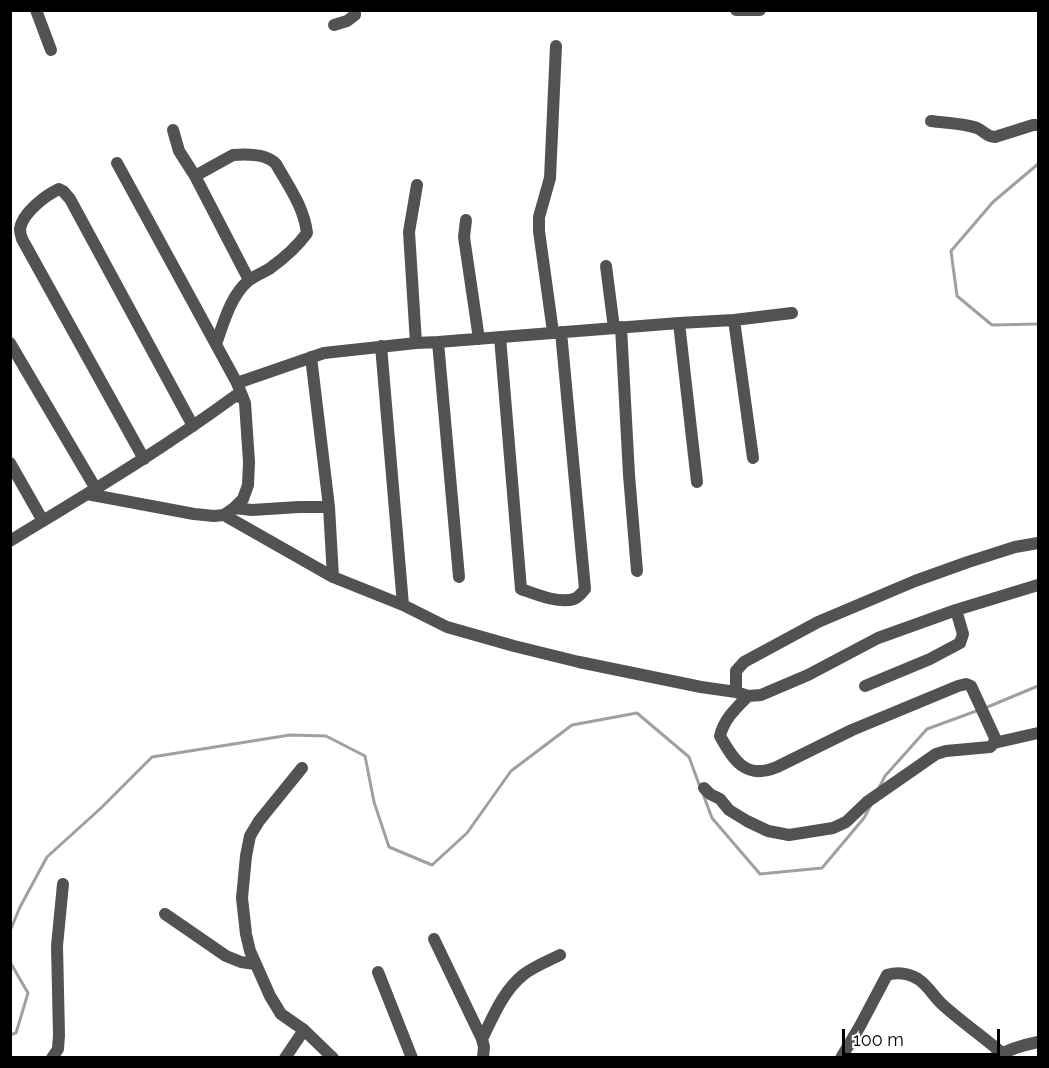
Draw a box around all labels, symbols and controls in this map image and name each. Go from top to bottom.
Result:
scale bar [845,1017,1002,1055]
text: 100 m [853,1029,904,1050]

